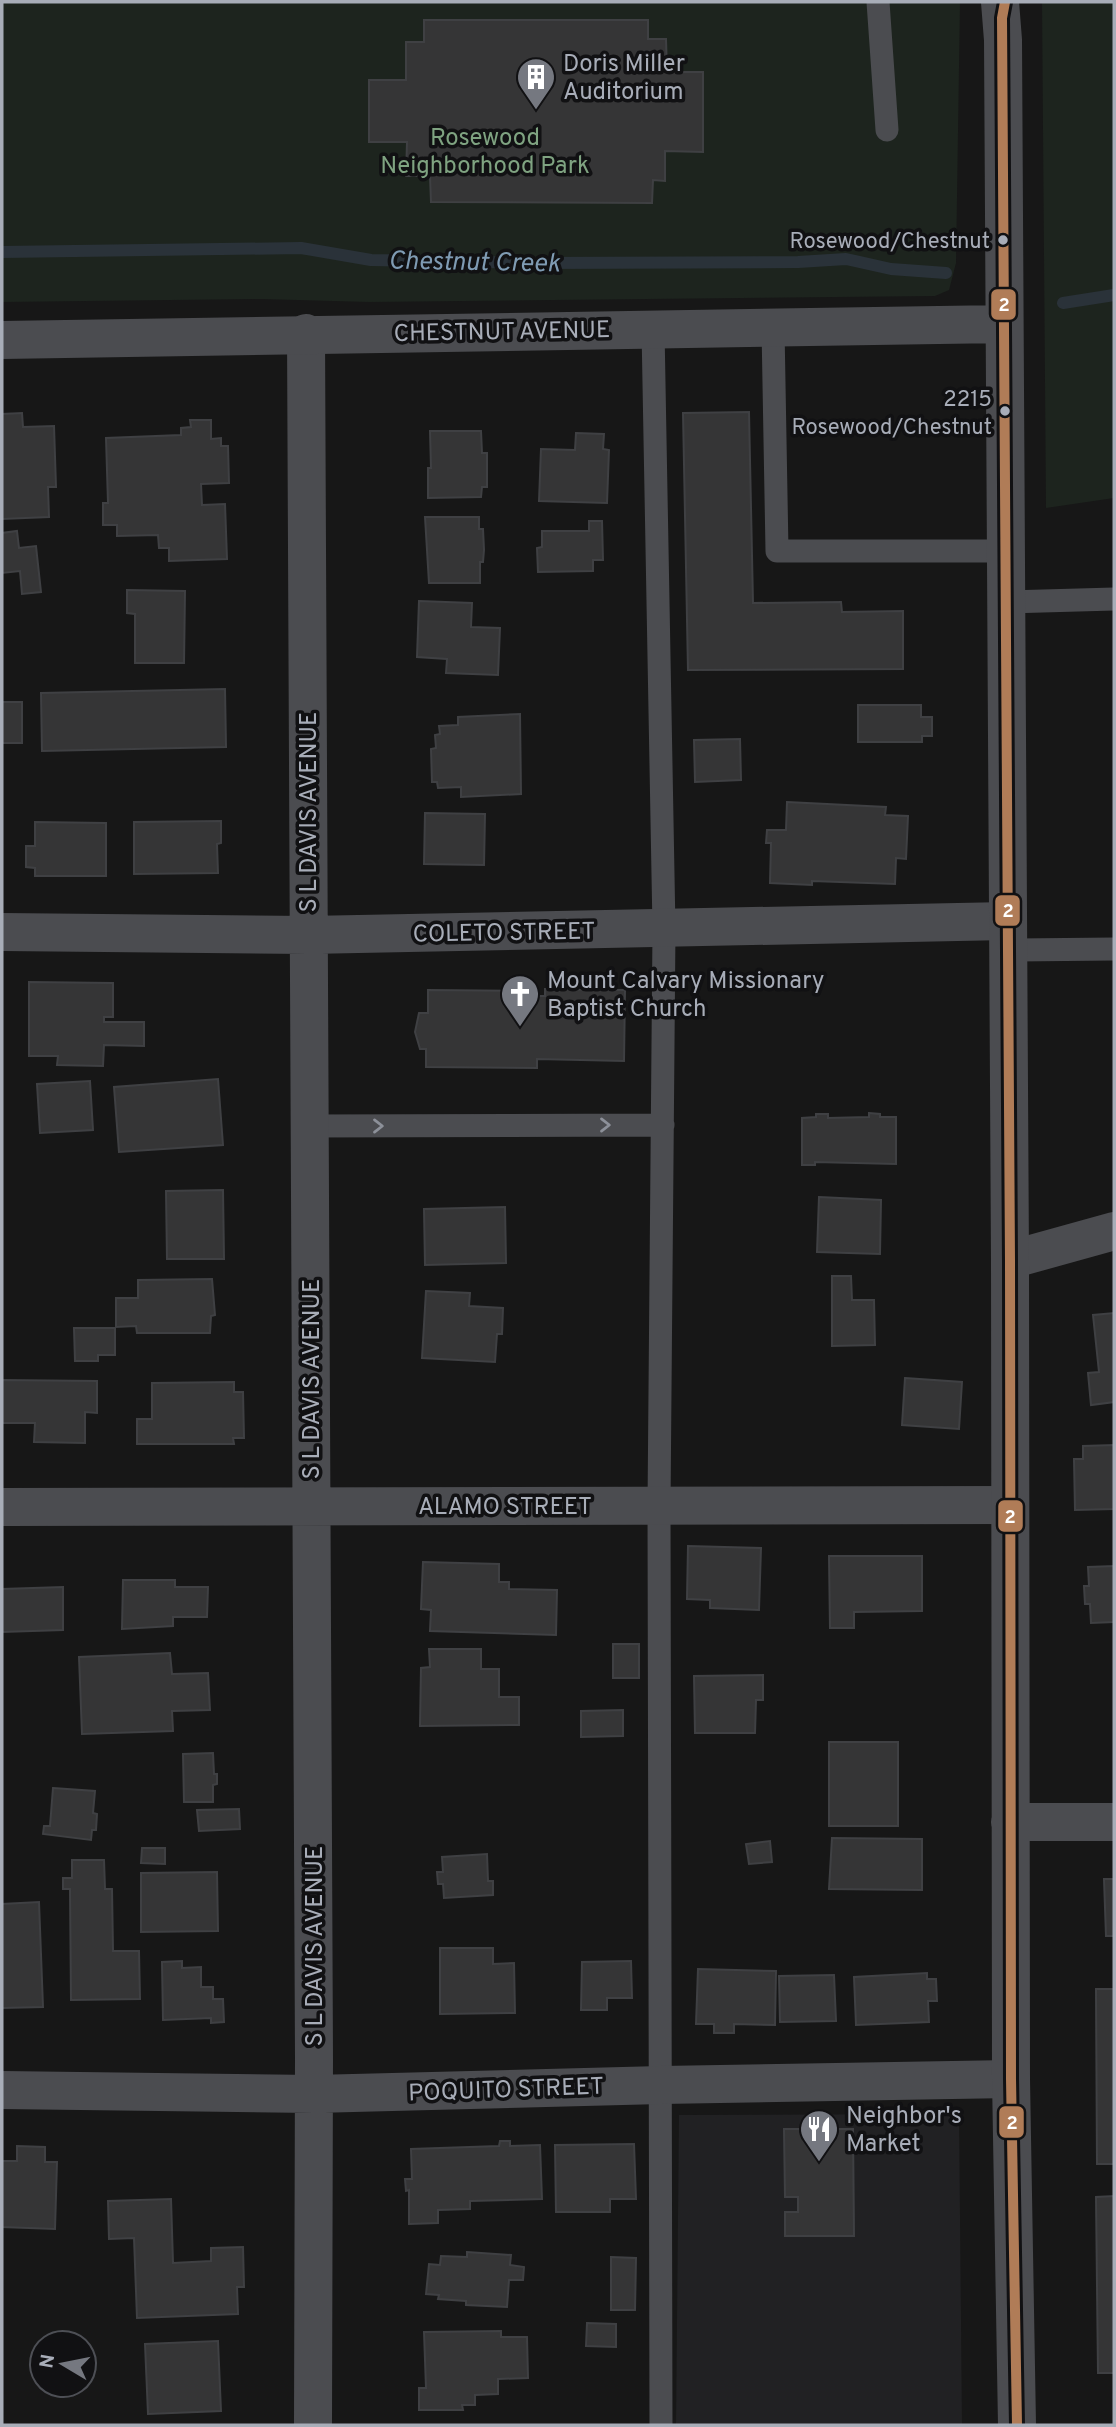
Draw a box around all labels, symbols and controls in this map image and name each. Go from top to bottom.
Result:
place label: Doris Miller Auditorium [563,50,685,108]
building icon: Doris Miller Auditorium [515,56,557,111]
park label: Rosewood Neighborhood Park [380,124,590,182]
place label: Rosewood/Chestnut [789,229,990,256]
marker: Rosewood/Chestnut [996,233,1010,247]
water label: Chestnut Creek [388,246,561,282]
line badge: 2 [990,288,1017,321]
text: 2 [998,294,1010,318]
street label: CHESTNUT AVENUE [393,316,611,350]
place label: 2215 Rosewood/Chestnut [791,387,992,442]
marker: 2215 Rosewood/Chestnut [998,404,1012,418]
street label: S L DAVIS AVENUE [295,712,325,912]
line badge: 2 [994,894,1021,927]
text: 2 [1002,900,1014,924]
street label: COLETO STREET [412,917,596,951]
place label: Mount Calvary Missionary Baptist Church [547,967,824,1025]
church icon: Mount Calvary Missionary Baptist Church [499,973,541,1028]
one-way arrow [601,1117,611,1133]
one-way arrow [373,1118,384,1134]
street label: S L DAVIS AVENUE [298,1279,328,1479]
street label: ALAMO STREET [418,1493,592,1523]
line badge: 2 [997,1499,1024,1533]
text: 2 [1004,1506,1016,1530]
street label: S L DAVIS AVENUE [301,1846,331,2046]
street label: POQUITO STREET [408,2073,604,2109]
place label: Neighbor's Market [846,2102,962,2160]
line badge: 2 [998,2105,1025,2139]
restaurant icon: Neighbor's Market [798,2108,840,2163]
text: 2 [1006,2112,1018,2136]
north arrow [28,2329,98,2399]
text: N [35,2353,61,2370]

